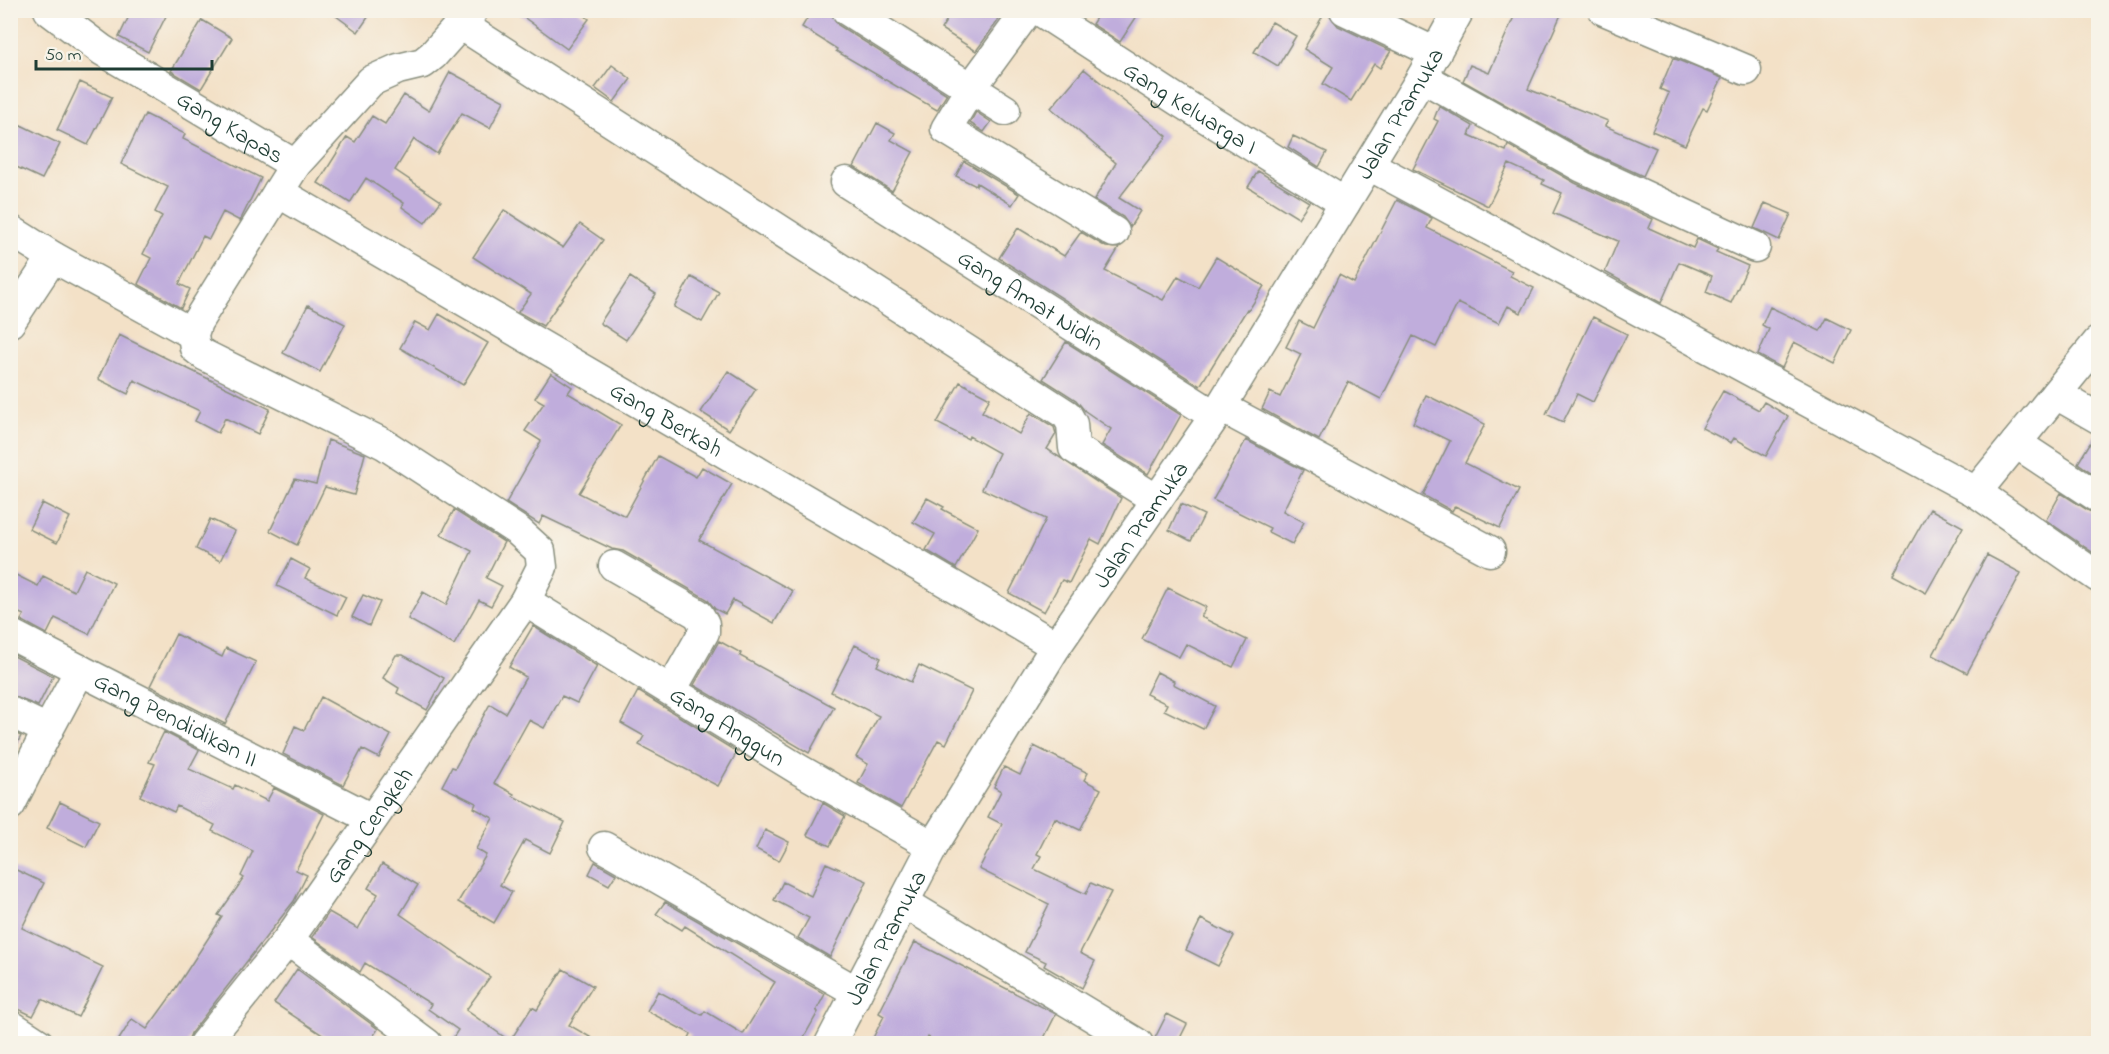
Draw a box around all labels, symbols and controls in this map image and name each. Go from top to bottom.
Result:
scale bar [36,33,212,71]
street label: Jalan Pramuka [1348,42,1455,187]
text: 50 m [45,43,82,69]
street label: Gang Keluarga I [1115,54,1263,165]
street label: Gang Kapas [169,83,290,174]
street label: Gang Amat Nidin [950,242,1110,361]
street label: Gang Berkah [602,374,729,468]
street label: Jalan Pramuka [1086,455,1199,597]
street label: Gang Pendidikan II [87,665,263,778]
street label: Gang Anggun [662,679,791,777]
street label: Gang Cengkeh [317,761,423,892]
street label: Jalan Pramuka [838,865,937,1013]

